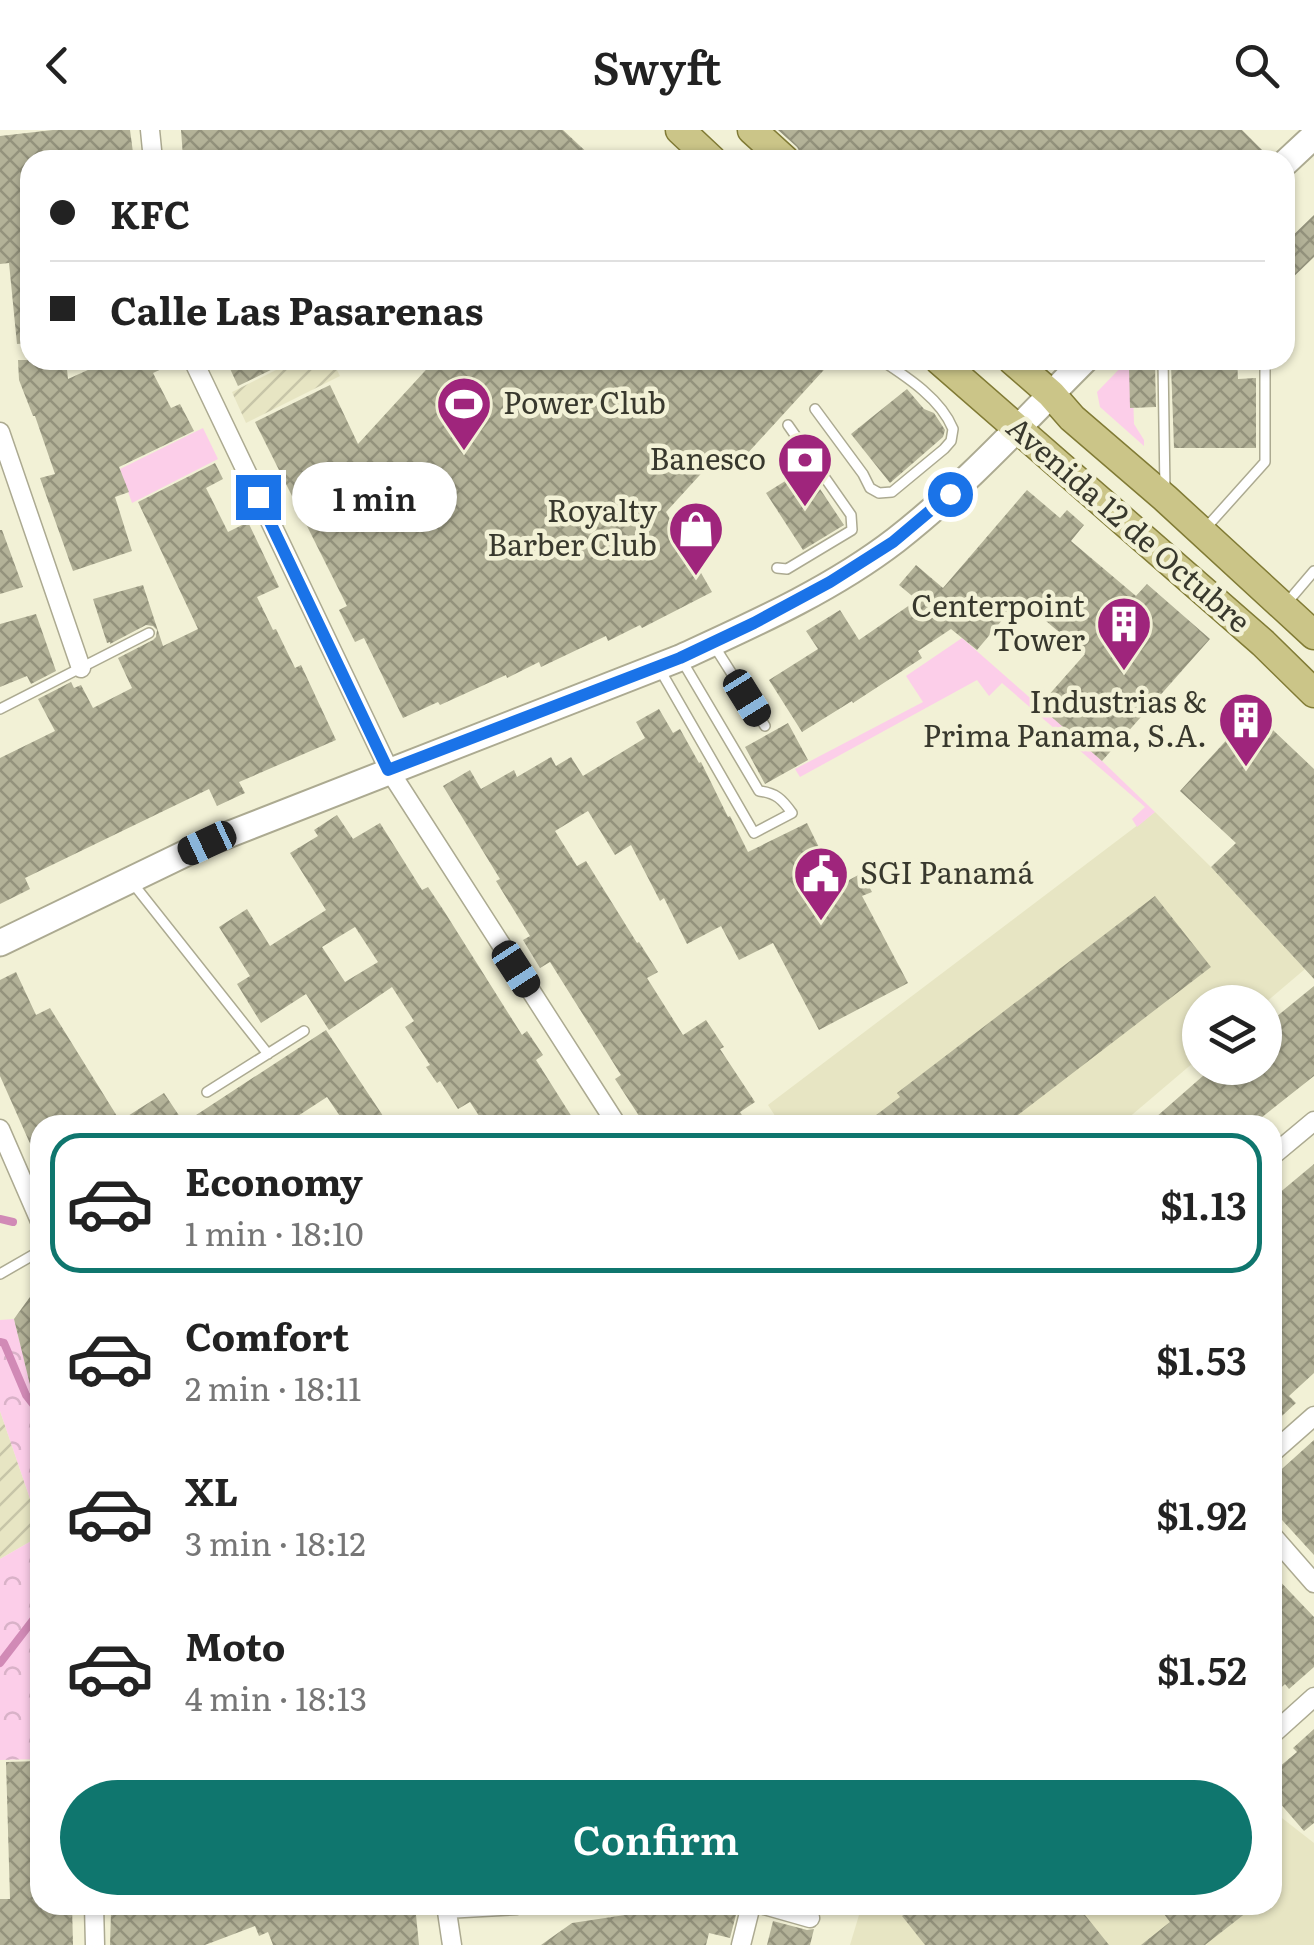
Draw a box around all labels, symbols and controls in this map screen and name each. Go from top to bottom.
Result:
text: Swyft [593,32,721,99]
icon: back [30,38,85,93]
icon: search [1229,38,1284,93]
text: KFC [110,184,190,241]
text: Calle Las Pasarenas [110,280,483,337]
sports icon: Power Club [434,374,494,453]
place label: Power Club [503,379,666,423]
street label: Avenida 12 de Octubre [998,404,1262,641]
bank icon: Banesco [775,430,835,509]
place label: Banesco [650,435,766,479]
callout: 1 min [293,462,458,532]
route start [928,472,973,517]
text: 1 min [332,473,417,521]
route end [236,475,281,520]
place label: Royalty Barber Club [487,487,658,565]
shop icon: Royalty Barber Club [666,499,726,578]
place label: Centerpoint Tower [911,582,1085,660]
building icon: Centerpoint Tower [1094,594,1154,673]
car [718,665,776,731]
place label: Industrias & Prima Panama, S.A. [923,678,1207,756]
building icon: Industrias & Prima Panama, S.A. [1216,690,1276,769]
car [173,817,241,869]
public building icon: SGI Panamá [791,844,851,923]
place label: SGI Panamá [860,849,1034,893]
car [487,936,545,1002]
map controls [1182,985,1282,1085]
button: layers [1182,985,1282,1085]
text: Economy [185,1151,363,1208]
icon: car [65,1158,155,1248]
text: $1.13 [1160,1175,1247,1232]
text: 1 min · 18:10 [185,1208,364,1256]
text: Comfort [185,1306,349,1363]
icon: car [65,1313,155,1403]
text: $1.53 [1156,1330,1247,1387]
text: 2 min · 18:11 [185,1363,361,1411]
text: XL [185,1461,238,1518]
icon: car [65,1468,155,1558]
text: $1.92 [1156,1485,1247,1542]
text: 3 min · 18:12 [185,1518,366,1566]
text: Moto [185,1616,285,1673]
icon: car [65,1623,155,1713]
text: $1.52 [1157,1640,1247,1697]
text: 4 min · 18:13 [185,1673,367,1721]
button: Confirm [60,1780,1252,1895]

